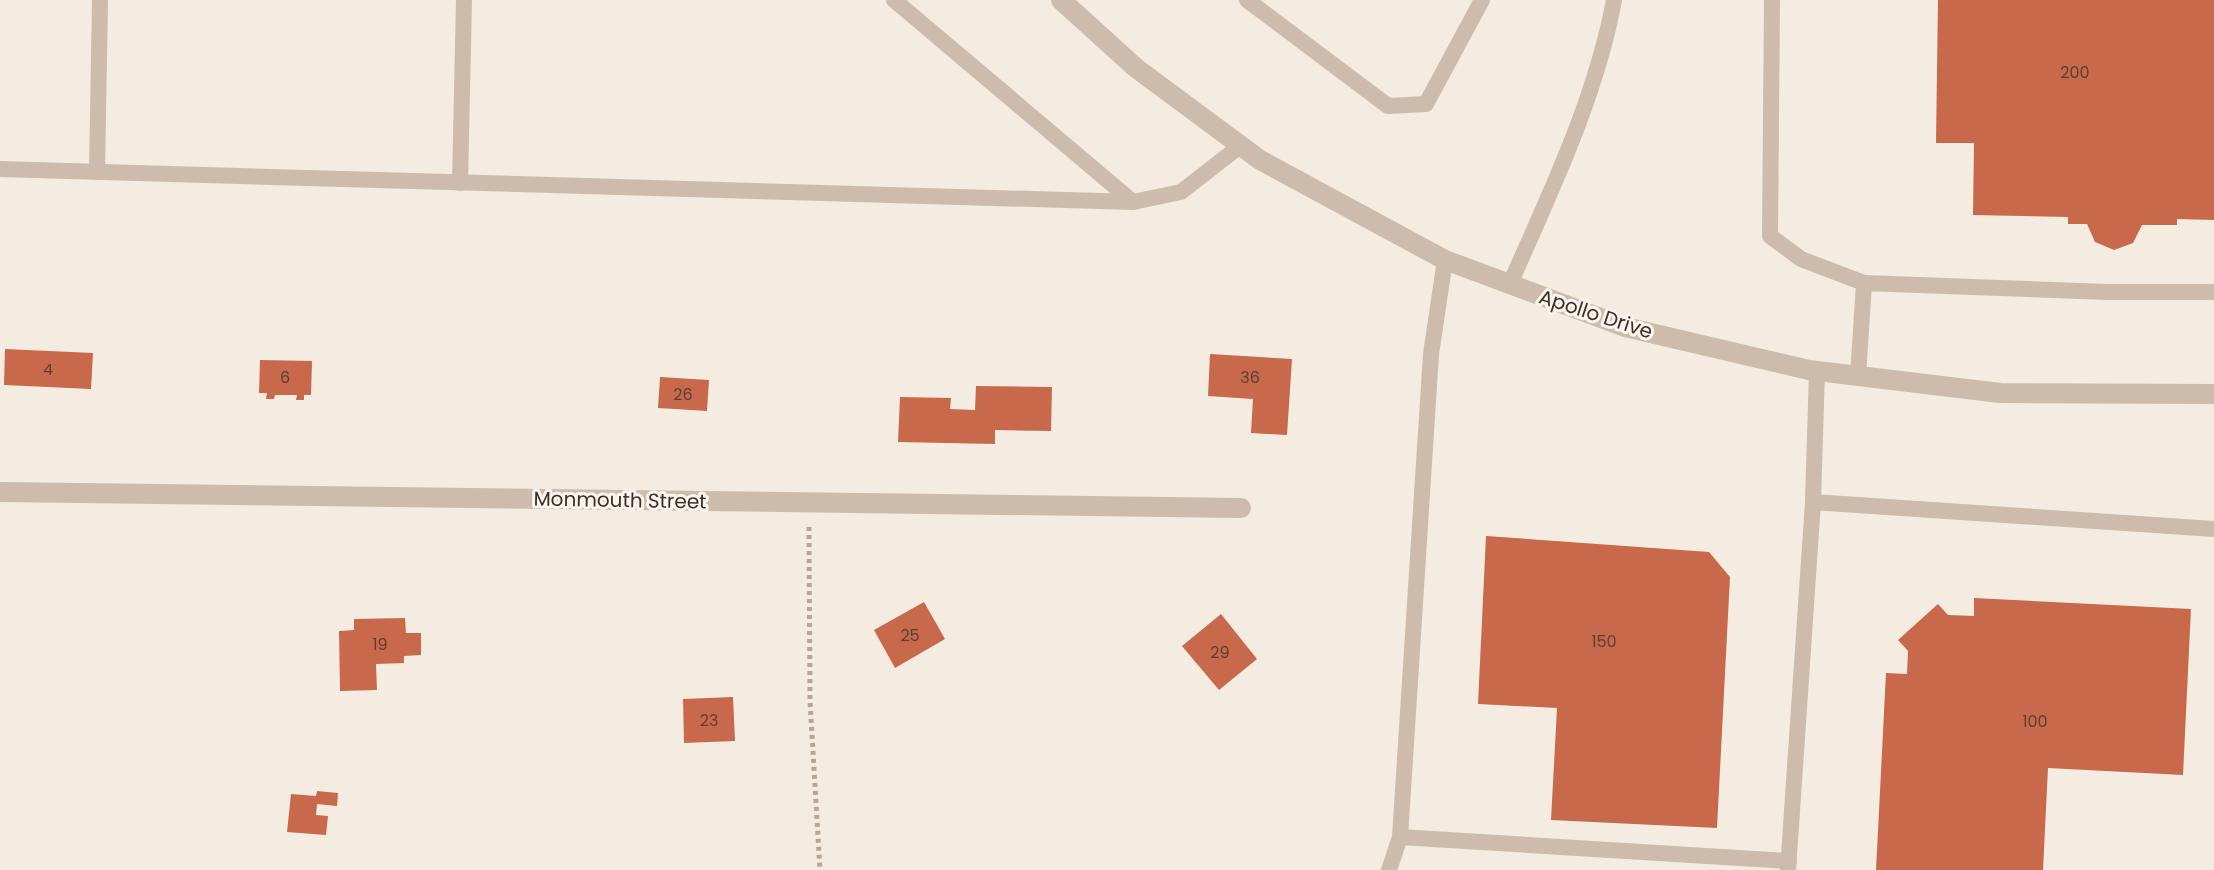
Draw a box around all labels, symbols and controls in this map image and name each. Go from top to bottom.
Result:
house number: 200 [2060,61,2090,84]
street label: Apollo Drive [1536,282,1656,346]
house number: 4 [43,358,53,381]
house number: 6 [280,366,290,389]
house number: 36 [1240,366,1260,389]
house number: 26 [673,383,693,406]
street label: Monmouth Street [533,484,707,516]
house number: 25 [900,624,920,647]
house number: 150 [1591,630,1617,653]
house number: 19 [372,633,388,656]
house number: 29 [1210,641,1230,664]
house number: 23 [700,709,718,732]
house number: 100 [2022,710,2048,733]

